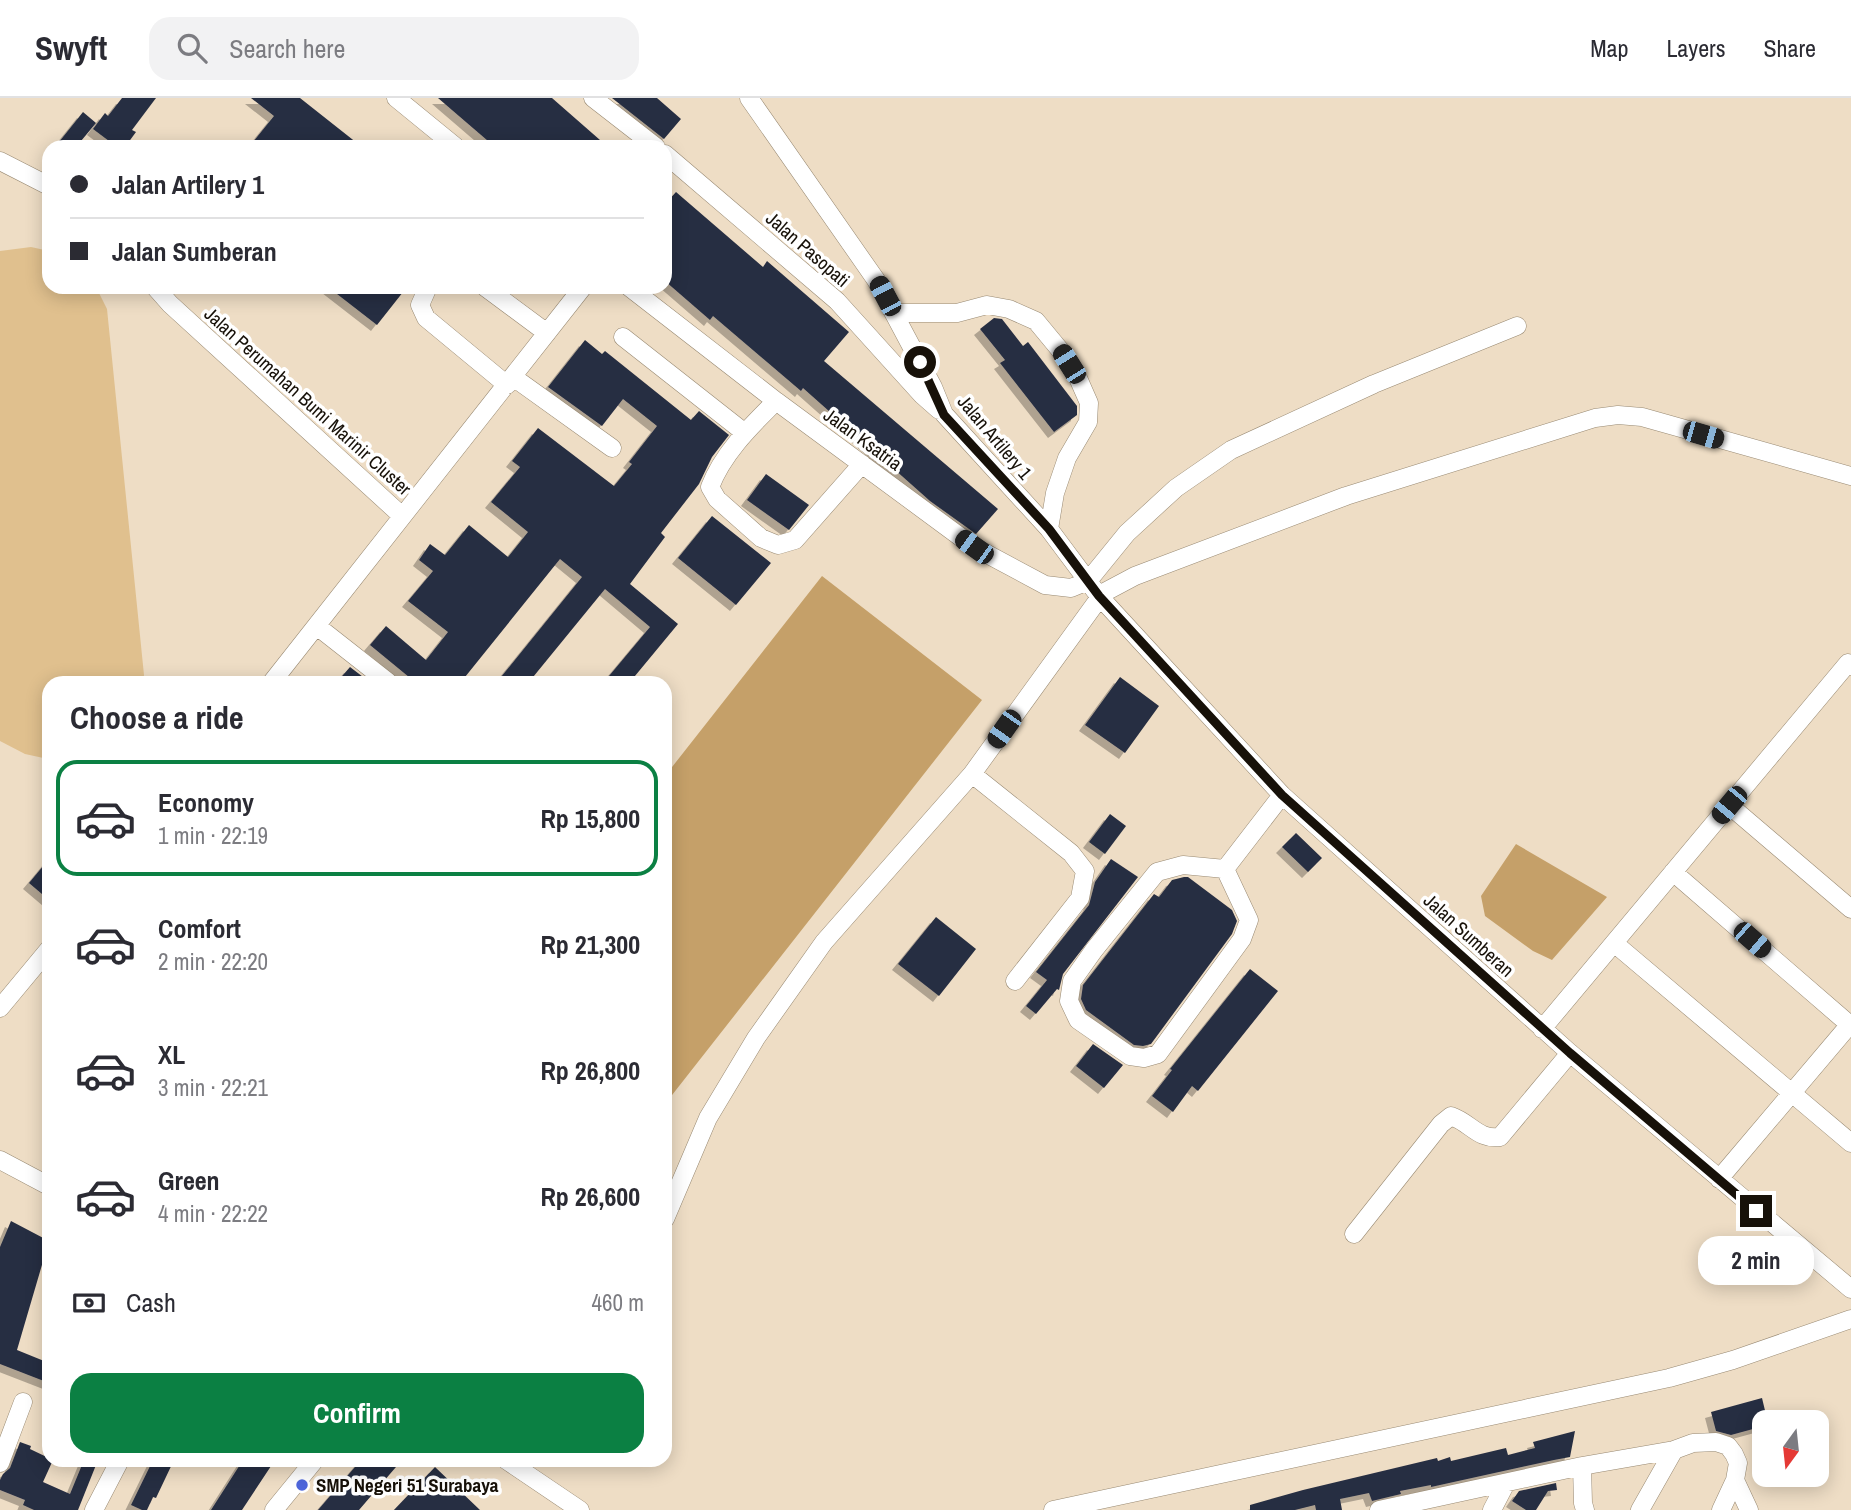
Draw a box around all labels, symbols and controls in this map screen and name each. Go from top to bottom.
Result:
search box [149,17,639,80]
text: Swyft [35,26,107,70]
icon: search [173,29,211,67]
text: Search here [229,31,345,66]
text: Map [1590,32,1628,64]
text: Layers [1666,32,1725,64]
text: Share [1763,32,1816,64]
text: Jalan Artilery 1 [112,167,264,202]
street label: Jalan Pasopati [761,205,855,293]
text: Jalan Sumberan [112,234,277,269]
car [866,273,905,319]
street label: Jalan Perumahan Bumi Marinir Cluster [199,301,418,502]
car [1049,341,1090,387]
route start [904,346,936,378]
street label: Jalan Artilery 1 [952,389,1038,485]
street label: Jalan Ksatria [819,402,908,476]
car [1680,419,1727,451]
car [951,526,998,568]
text: Choose a ride [70,696,244,739]
car [984,706,1025,752]
car [1708,782,1751,828]
text: Economy [158,785,254,820]
icon: car [74,787,137,850]
text: Rp 15,800 [540,801,640,836]
text: 1 min · 22:19 [158,820,268,851]
street label: Jalan Sumberan [1418,887,1520,983]
text: Comfort [158,911,241,946]
icon: car [74,913,137,976]
car [1730,918,1775,962]
text: Rp 21,300 [540,927,640,962]
text: 2 min · 22:20 [158,946,268,977]
text: XL [158,1037,185,1072]
icon: car [74,1039,137,1102]
text: Rp 26,800 [540,1053,640,1088]
text: 3 min · 22:21 [158,1072,268,1103]
text: Green [158,1163,220,1198]
icon: car [74,1165,137,1228]
text: Rp 26,600 [540,1179,640,1214]
route end [1740,1195,1772,1227]
text: 4 min · 22:22 [158,1198,268,1229]
callout: 2 min [1698,1236,1814,1284]
text: 2 min [1731,1245,1781,1276]
icon: cash [70,1284,108,1322]
text: Cash [126,1285,176,1320]
text: 460 m [592,1287,644,1318]
button: Confirm [70,1373,644,1453]
north arrow [1752,1410,1829,1488]
map controls [1752,1410,1829,1487]
place label: SMP Negeri 51 Surabaya [316,1472,499,1498]
marker: SMP Negeri 51 Surabaya [294,1477,310,1493]

